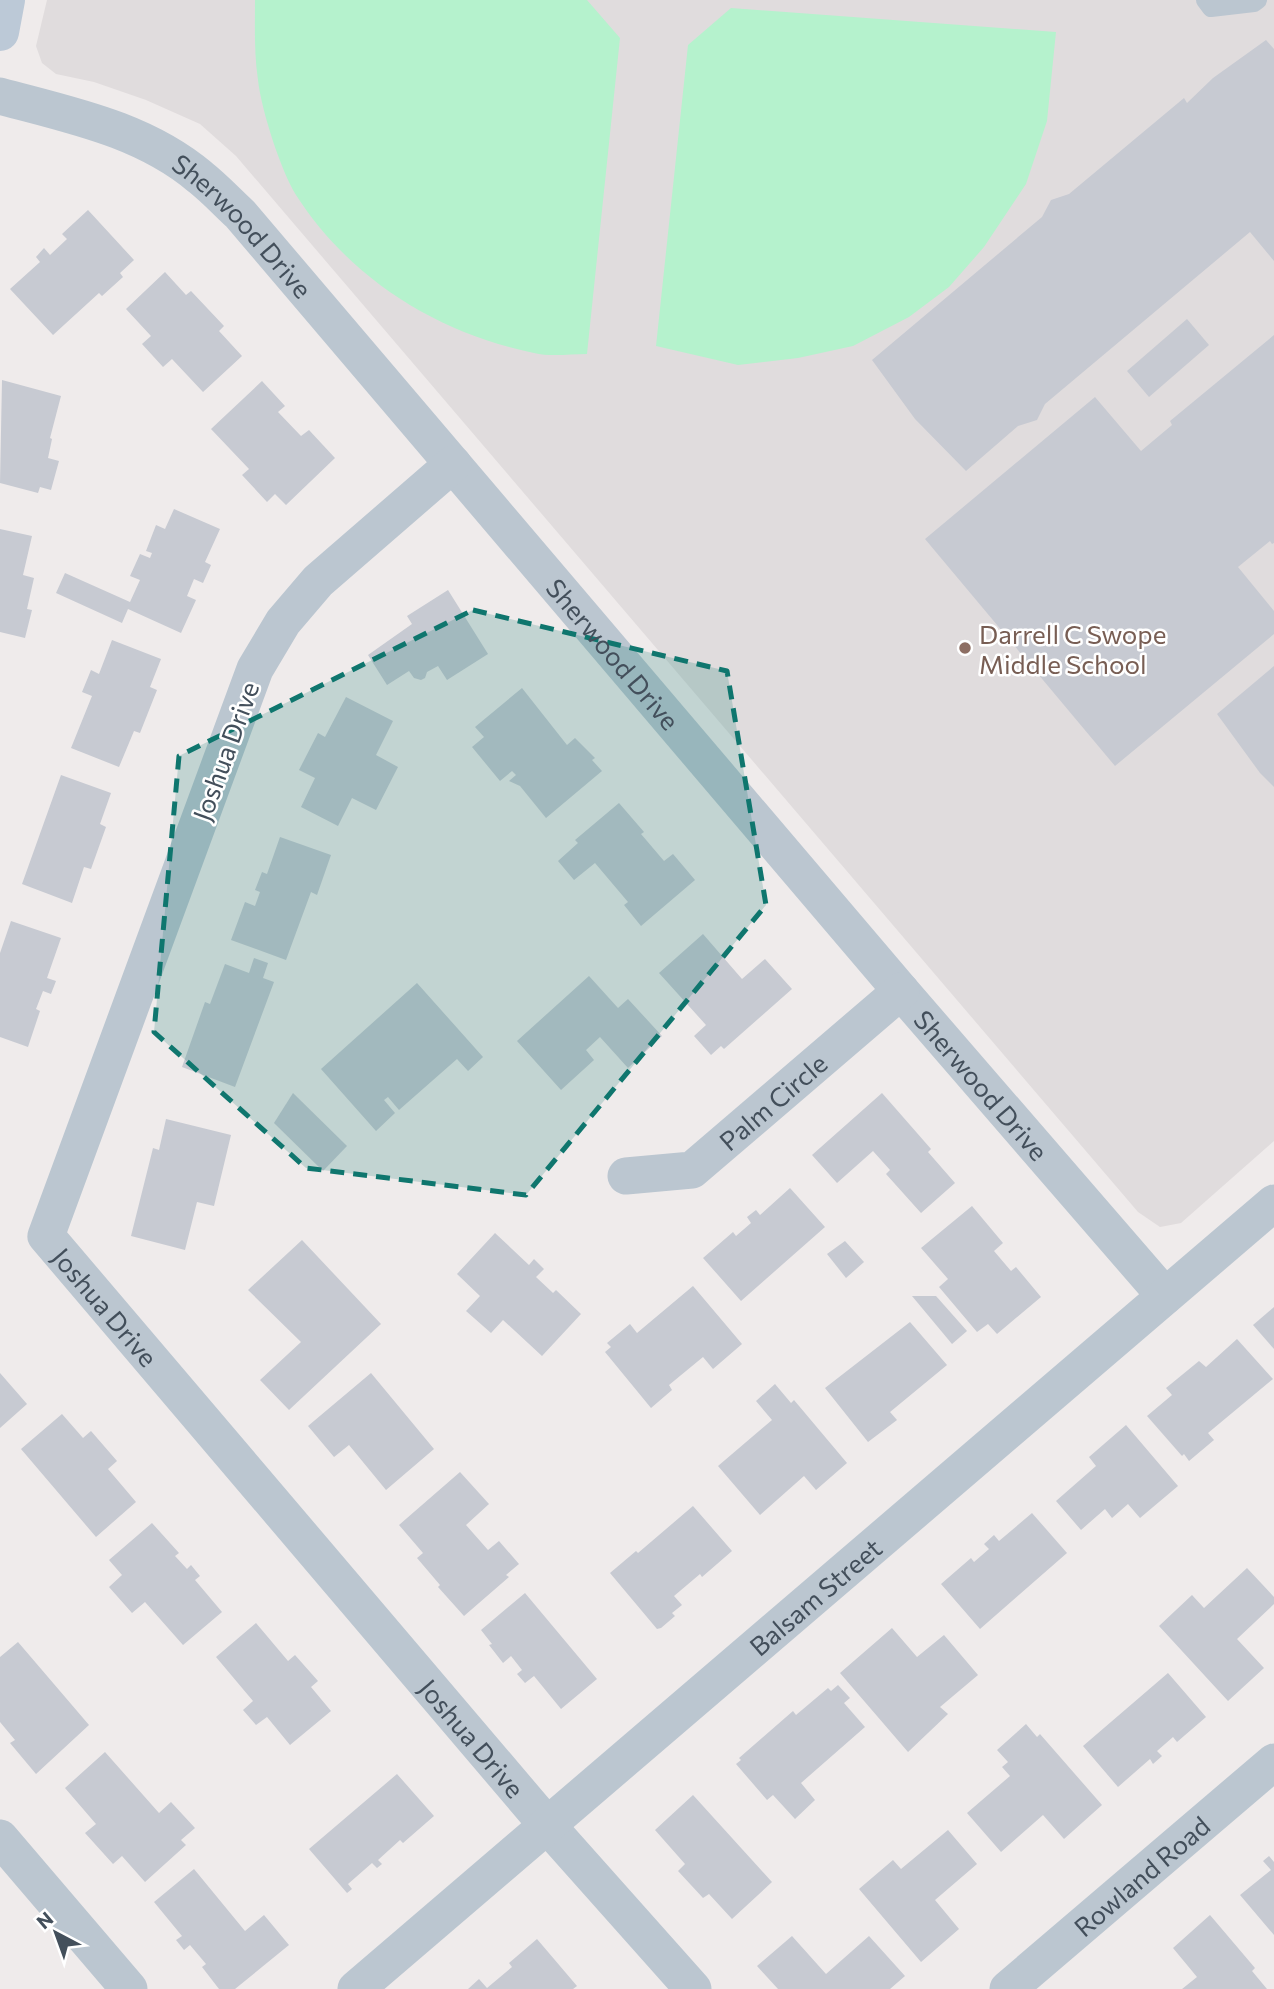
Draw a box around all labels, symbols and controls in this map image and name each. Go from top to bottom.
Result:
street label: Sherwood Drive [167,146,319,303]
street label: Sherwood Drive [541,571,687,735]
place label: Darrell C Swope Middle School [979,618,1166,679]
marker: Darrell C Swope Middle School [957,640,973,656]
street label: Joshua Drive [186,677,264,825]
street label: Sherwood Drive [909,1003,1055,1166]
street label: Palm Circle [712,1047,832,1156]
street label: Joshua Drive [47,1241,165,1372]
street label: Balsam Street [743,1531,887,1661]
street label: Joshua Drive [414,1672,532,1803]
street label: Rowland Road [1067,1809,1215,1942]
north arrow [21,1898,91,1968]
text: N [32,1906,57,1933]

